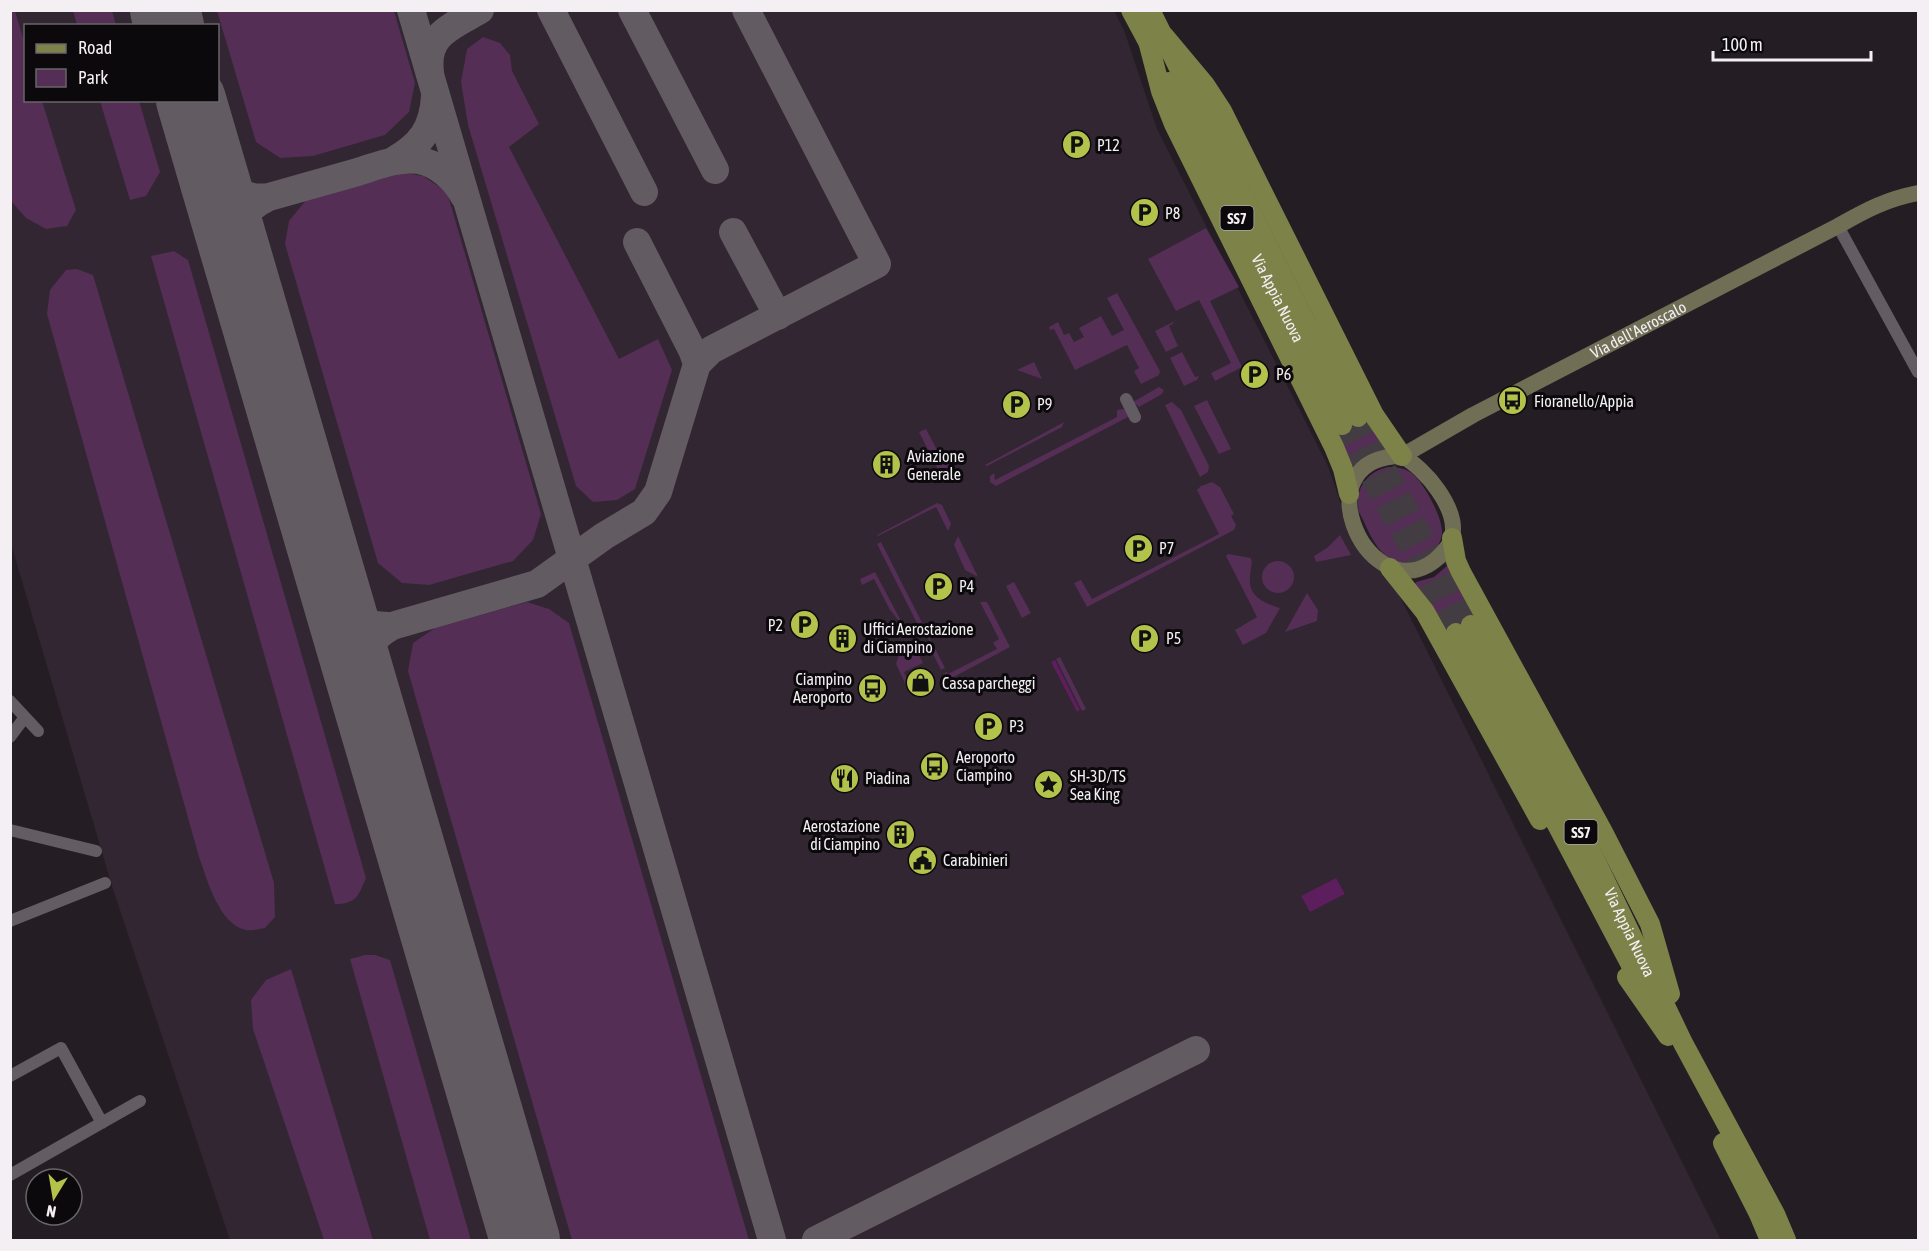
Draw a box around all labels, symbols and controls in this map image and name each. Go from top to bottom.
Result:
legend [24,24,219,102]
scale bar [1713,24,1870,62]
text: 100 m [1722,34,1763,55]
text: Road [78,37,112,58]
text: Park [78,67,108,88]
parking icon: P12 [1060,129,1092,161]
place label: P12 [1097,136,1120,154]
parking icon: P8 [1128,197,1160,229]
place label: P8 [1165,204,1180,222]
road number: SS7 [1220,206,1254,230]
street label: Via Appia Nuova [1248,251,1308,345]
street label: Via dell'Aeroscalo [1587,297,1689,362]
parking icon: P6 [1239,358,1271,390]
place label: P6 [1276,365,1291,383]
bus stop icon: Fioranello/Appia [1497,385,1529,417]
parking icon: P9 [1000,388,1032,420]
place label: Fioranello/Appia [1534,392,1634,411]
place label: P9 [1037,395,1052,413]
place label: Aviazione Generale [907,447,965,483]
building icon: Aviazione Generale [870,449,902,481]
parking icon: P7 [1122,532,1154,564]
place label: P7 [1159,539,1174,557]
parking icon: P4 [922,570,954,602]
place label: P4 [959,577,974,595]
parking icon: P2 [788,609,820,641]
place label: P2 [768,616,783,634]
place label: Uffici Aerostazione di Ciampino [863,620,974,657]
building icon: Uffici Aerostazione di Ciampino [826,622,858,654]
parking icon: P5 [1129,622,1161,654]
place label: P5 [1166,629,1181,647]
shop icon: Cassa parcheggi [905,667,937,699]
place label: Ciampino Aeroporto [793,670,852,707]
bus stop icon: Ciampino Aeroporto [857,672,889,704]
place label: Cassa parcheggi [942,674,1035,693]
parking icon: P3 [972,710,1004,742]
place label: P3 [1009,717,1024,735]
place label: Aeroporto Ciampino [956,748,1015,785]
bus stop icon: Aeroporto Ciampino [919,750,951,782]
restaurant icon: Piadina [828,762,860,794]
place label: SH-3D/TS Sea King [1070,767,1126,804]
place label: Piadina [865,769,910,787]
place icon: SH-3D/TS Sea King [1033,769,1065,801]
place label: Aerostazione di Ciampino [803,817,880,854]
building icon: Aerostazione di Ciampino [885,819,917,851]
road number: SS7 [1564,820,1598,844]
public building icon: Carabinieri [906,844,938,876]
place label: Carabinieri [943,851,1008,869]
street label: Via Appia Nuova [1601,885,1659,979]
north arrow [24,1167,84,1227]
text: N [45,1202,57,1221]

